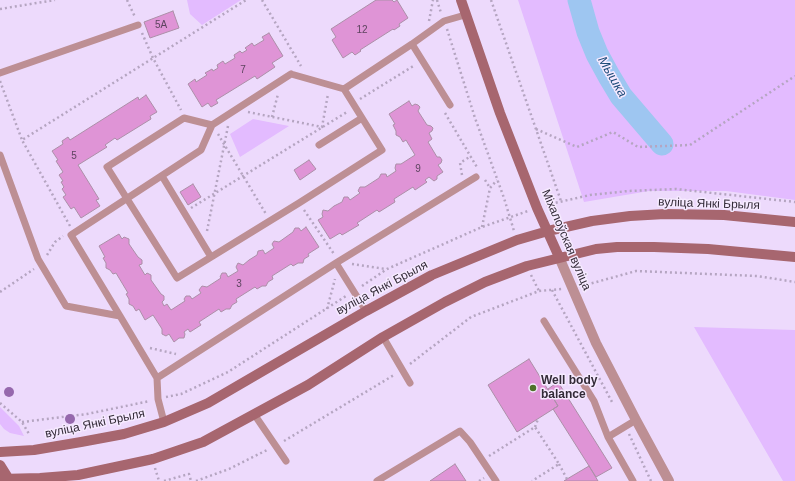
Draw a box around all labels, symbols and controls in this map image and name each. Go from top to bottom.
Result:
house number: 5А [155,19,167,31]
house number: 12 [356,24,368,36]
water label: Мышка [594,54,630,100]
house number: 7 [240,64,246,76]
house number: 5 [71,150,77,162]
house number: 9 [415,163,421,175]
street label: Міхалоўская вуліца [538,187,594,293]
street label: вуліца Янкі Брыля [658,195,760,213]
street label: вуліца Янкі Брыля [334,258,430,318]
house number: 3 [236,278,242,290]
place label: Well body balance [541,374,597,402]
marker: Well body balance [528,383,538,393]
street label: вуліца Янкі Брыля [44,406,146,442]

